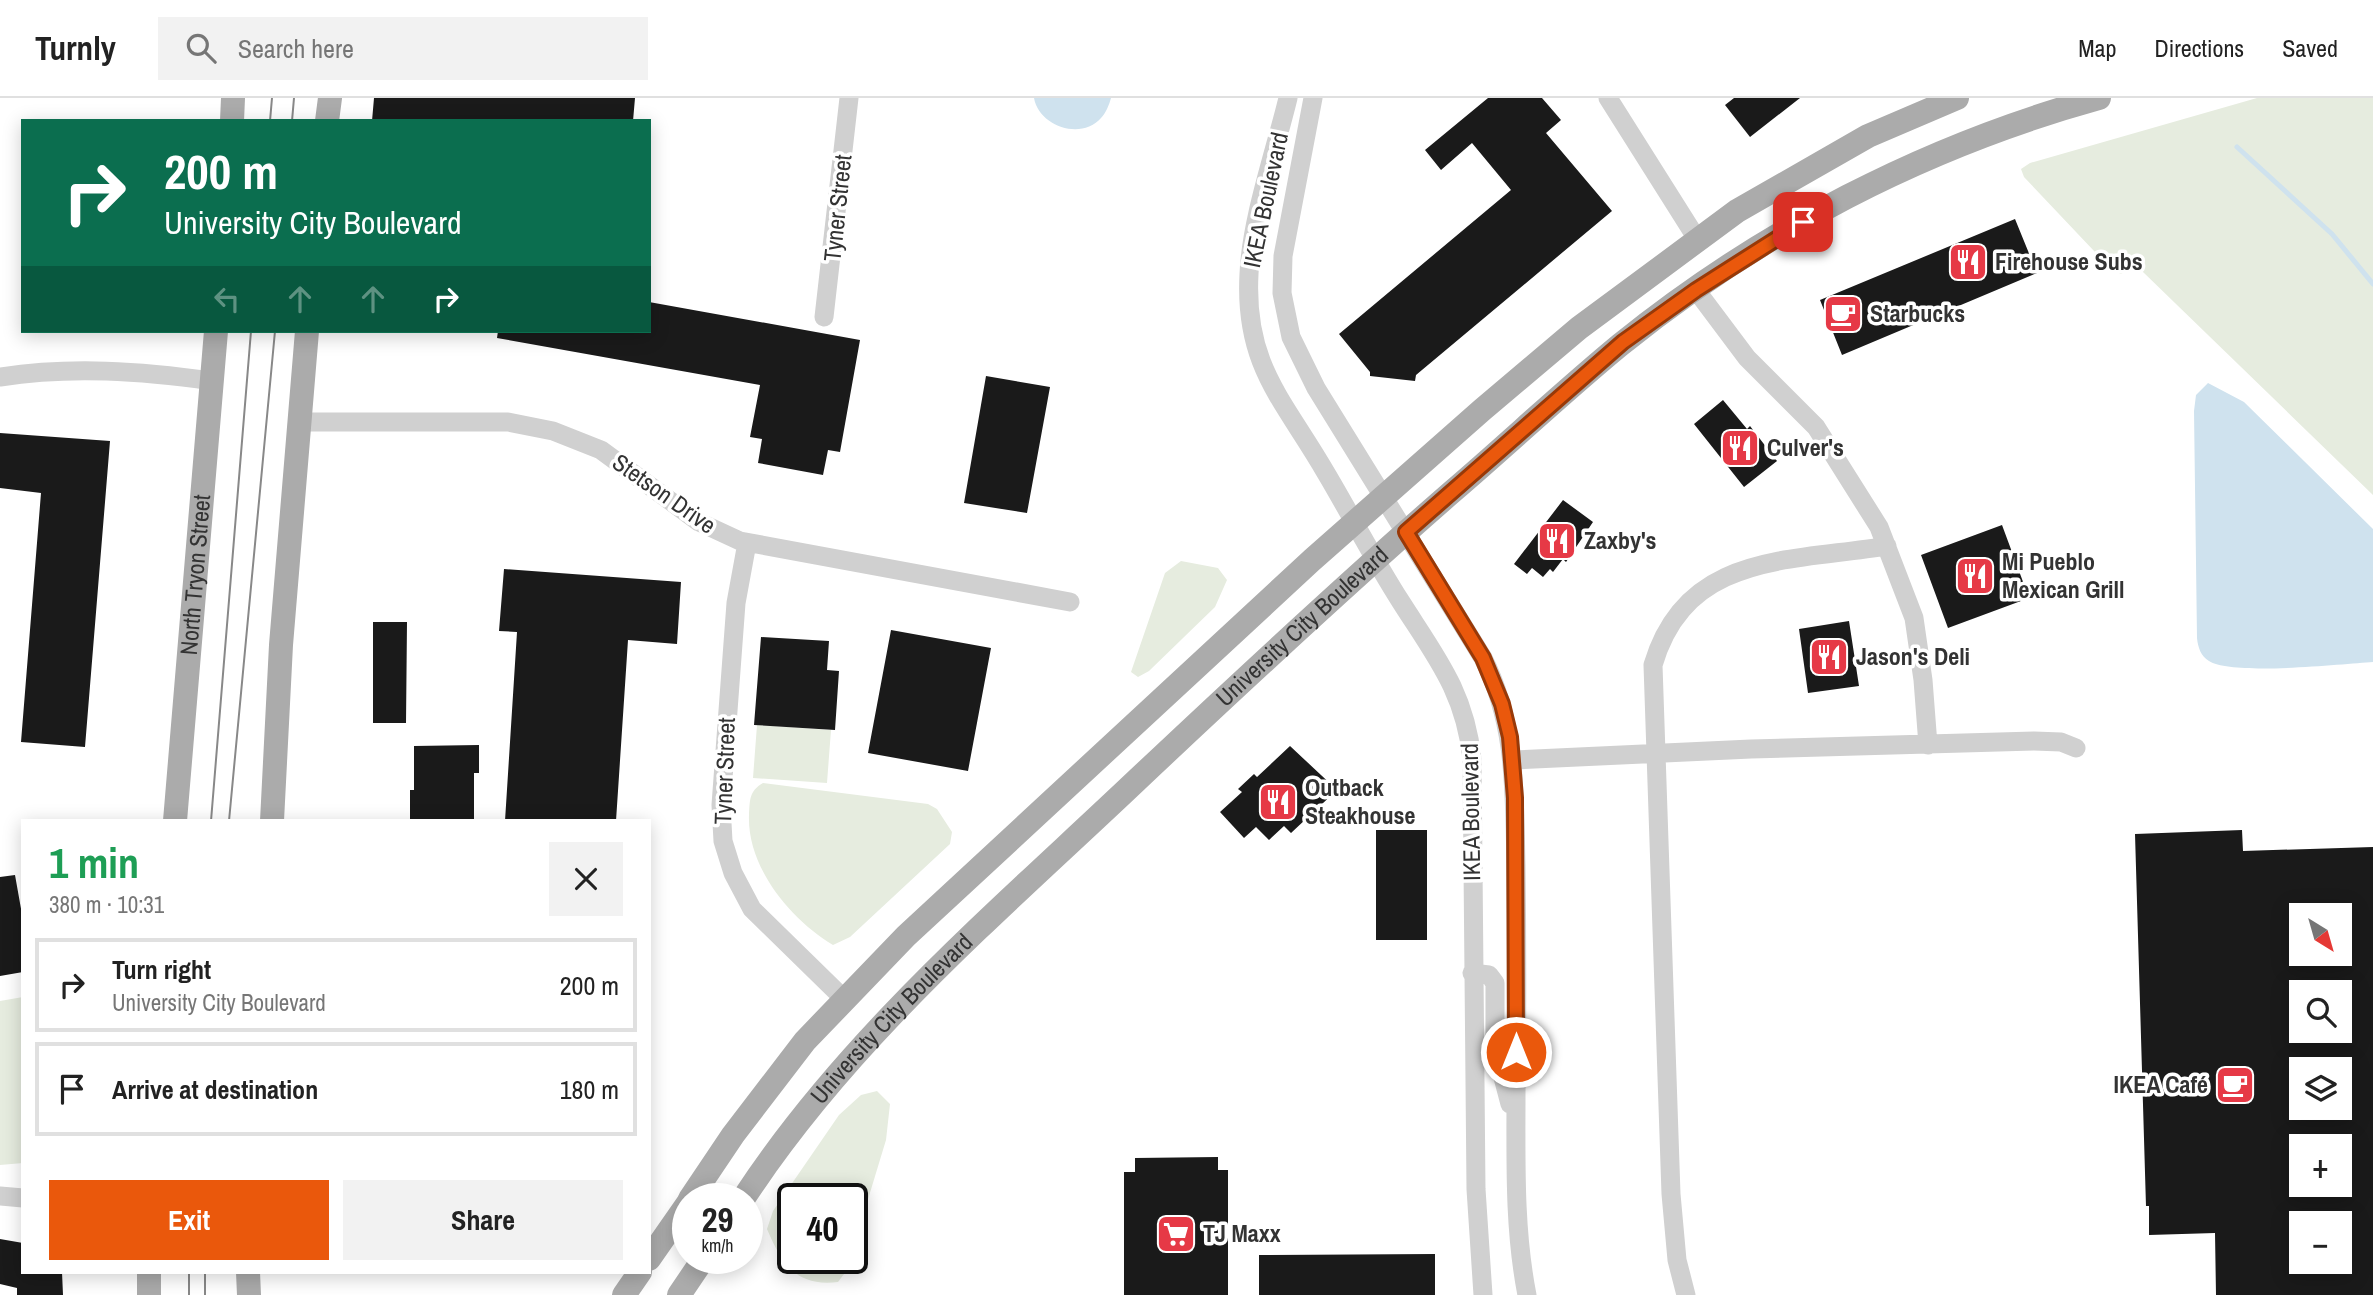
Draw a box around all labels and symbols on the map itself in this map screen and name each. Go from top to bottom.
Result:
street label: IKEA Boulevard [1235,129,1295,271]
street label: Tyner Street [815,152,859,263]
pin [1773,192,1833,252]
restaurant icon: Firehouse Subs [1947,241,1989,283]
place label: Firehouse Subs [1995,245,2143,277]
cafe icon: Starbucks [1822,293,1864,335]
place label: Starbucks [1870,297,1965,329]
restaurant icon: Culver's [1719,427,1761,469]
place label: Culver's [1767,431,1844,463]
street label: Stetson Drive [607,446,723,540]
street label: North Tryon Street [172,493,217,656]
restaurant icon: Zaxby's [1536,520,1578,562]
place label: Zaxby's [1584,524,1657,556]
street label: University City Boulevard [1208,539,1395,713]
place label: Mi Pueblo Mexican Grill [2002,545,2125,605]
restaurant icon: Mi Pueblo Mexican Grill [1954,555,1996,597]
restaurant icon: Jason's Deli [1808,636,1850,678]
place label: Jason's Deli [1856,640,1970,672]
street label: Tyner Street [706,716,742,825]
street label: IKEA Boulevard [1453,743,1487,881]
place label: Outback Steakhouse [1305,771,1416,831]
restaurant icon: Outback Steakhouse [1257,781,1299,823]
north arrow [2289,903,2352,966]
street label: University City Boulevard [803,926,979,1110]
position arrow [1479,1015,1553,1089]
cafe icon: IKEA Café [2214,1064,2256,1106]
place label: IKEA Café [2114,1068,2208,1100]
speed limit sign: 40 [777,1183,868,1274]
supermarket icon: TJ Maxx [1155,1213,1197,1255]
place label: TJ Maxx [1203,1217,1281,1249]

